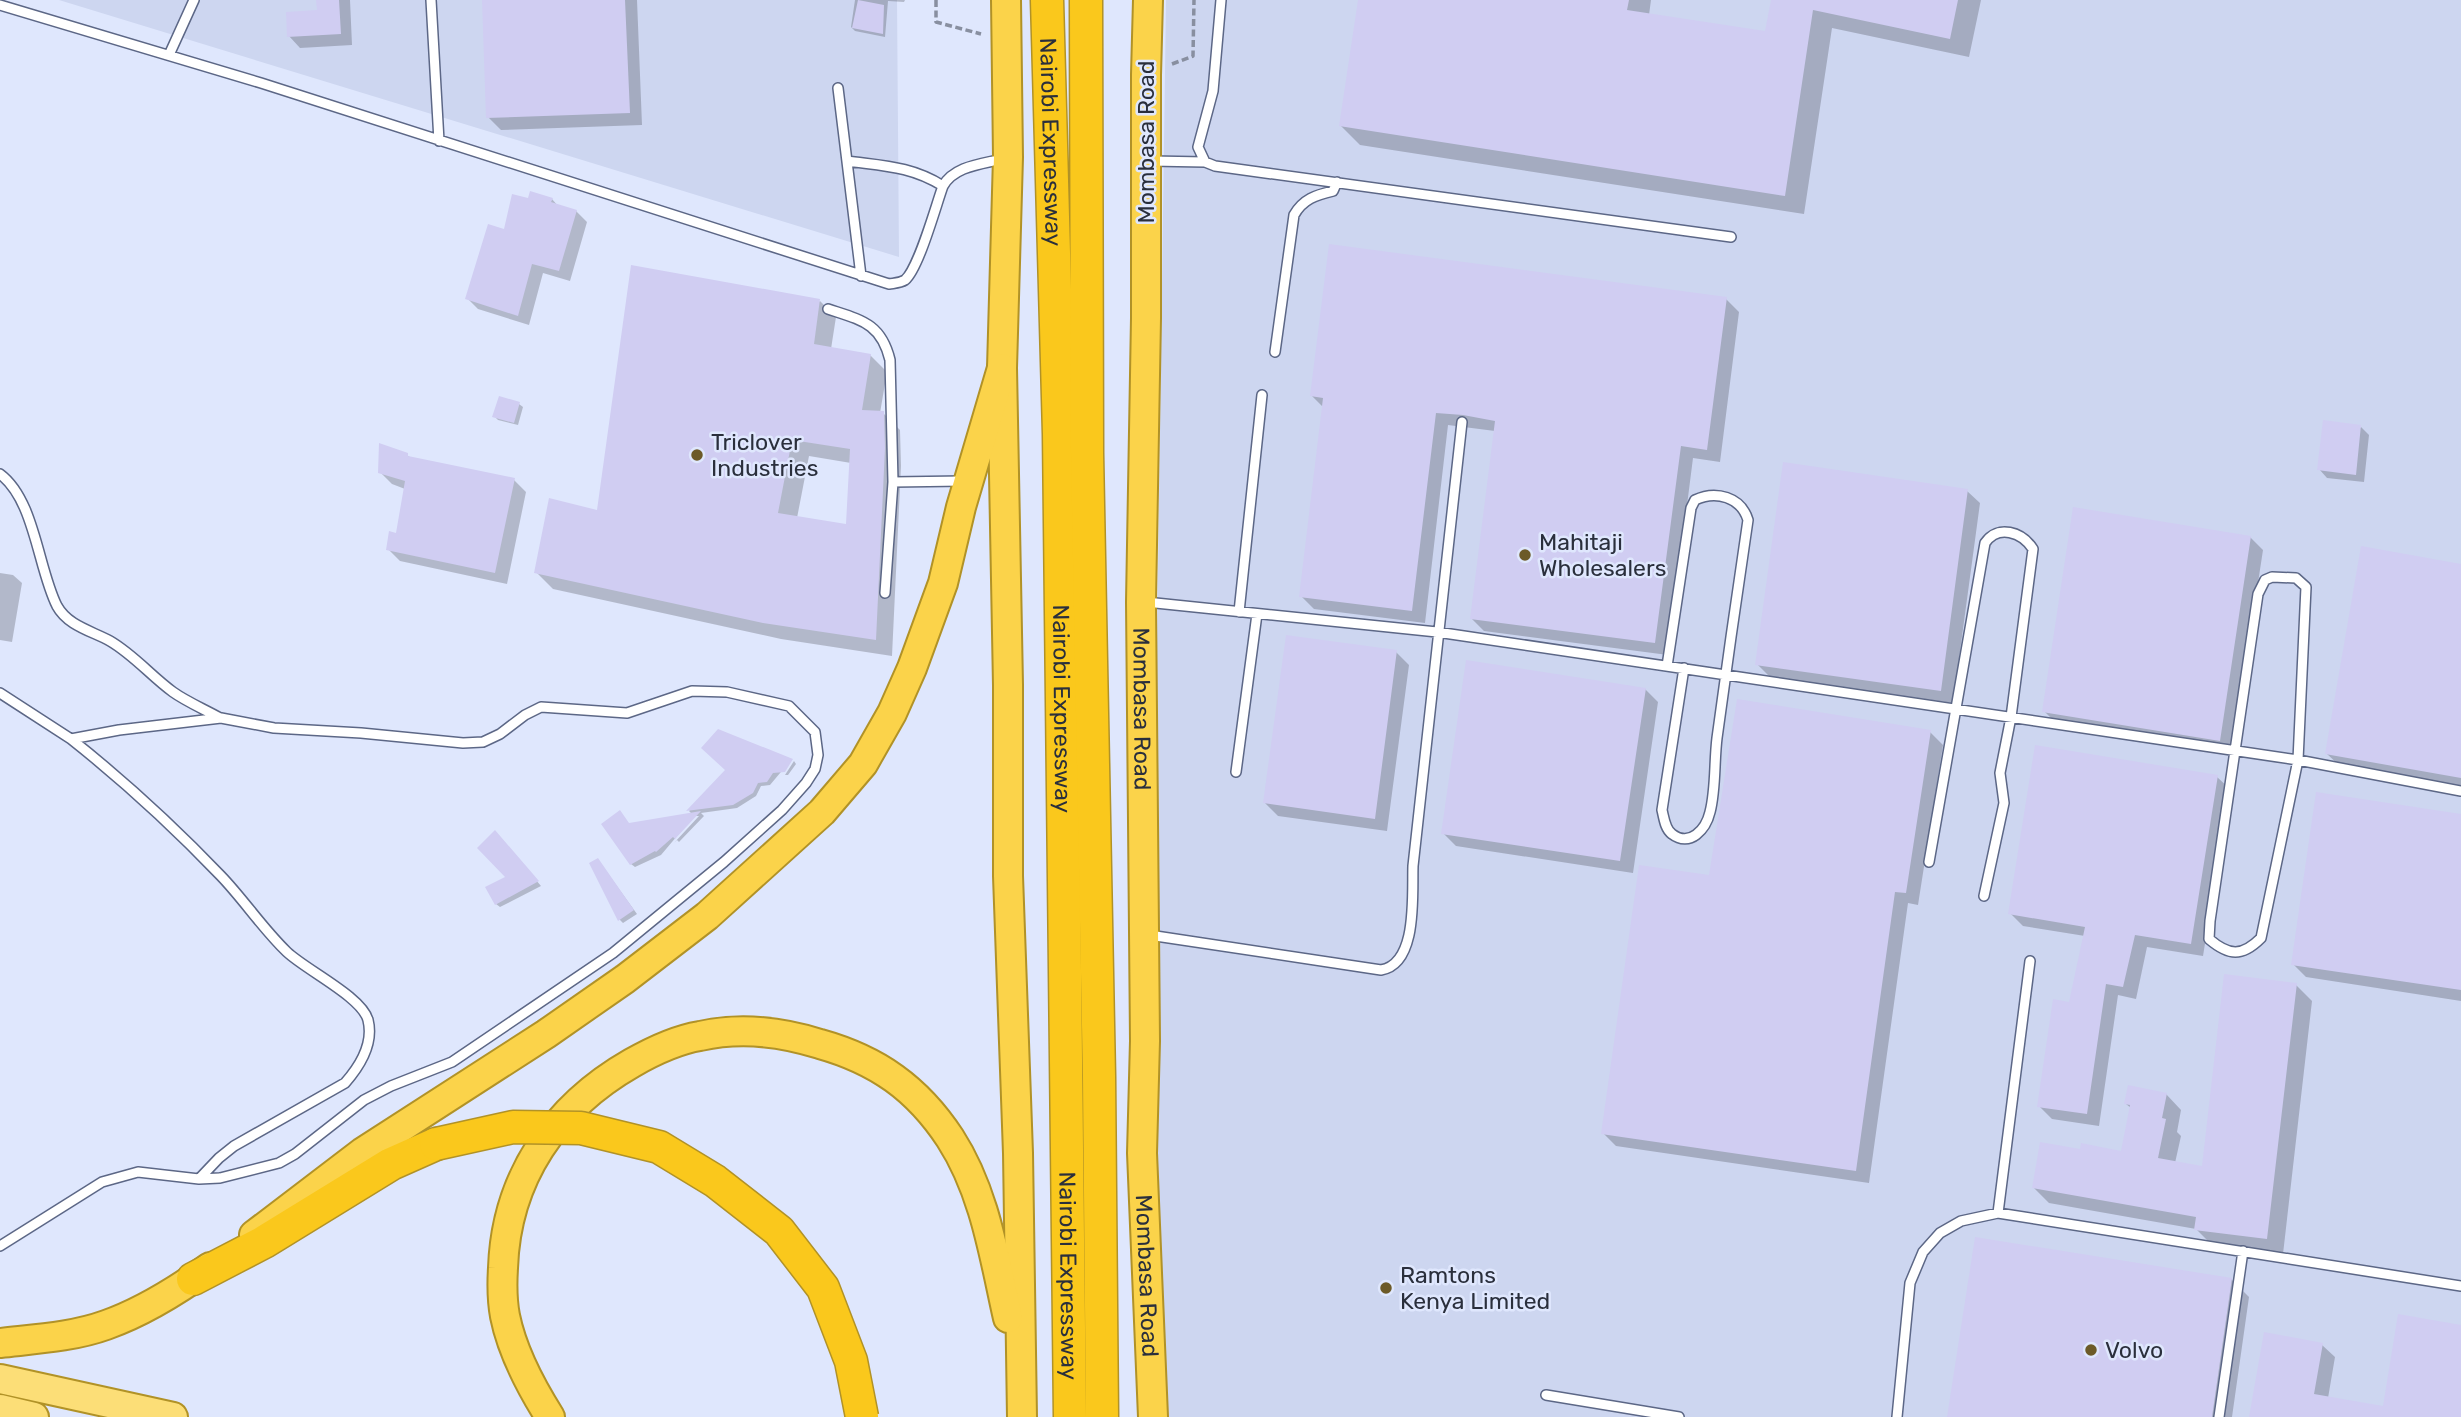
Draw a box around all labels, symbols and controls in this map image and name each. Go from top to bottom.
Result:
street label: Nairobi Expressway [1034,37,1068,247]
street label: Mombasa Road [1132,61,1160,223]
place label: Triclover Industries [711,428,818,482]
marker: Triclover Industries [689,447,705,463]
place label: Mahitaji Wholesalers [1539,528,1666,582]
marker: Mahitaji Wholesalers [1517,547,1533,563]
street label: Nairobi Expressway [1047,604,1077,814]
street label: Mombasa Road [1127,627,1157,791]
street label: Nairobi Expressway [1053,1171,1084,1381]
street label: Mombasa Road [1130,1194,1164,1358]
place label: Ramtons Kenya Limited [1400,1261,1550,1315]
marker: Ramtons Kenya Limited [1378,1280,1394,1296]
place label: Volvo [2105,1336,2163,1364]
marker: Volvo [2083,1342,2099,1358]

